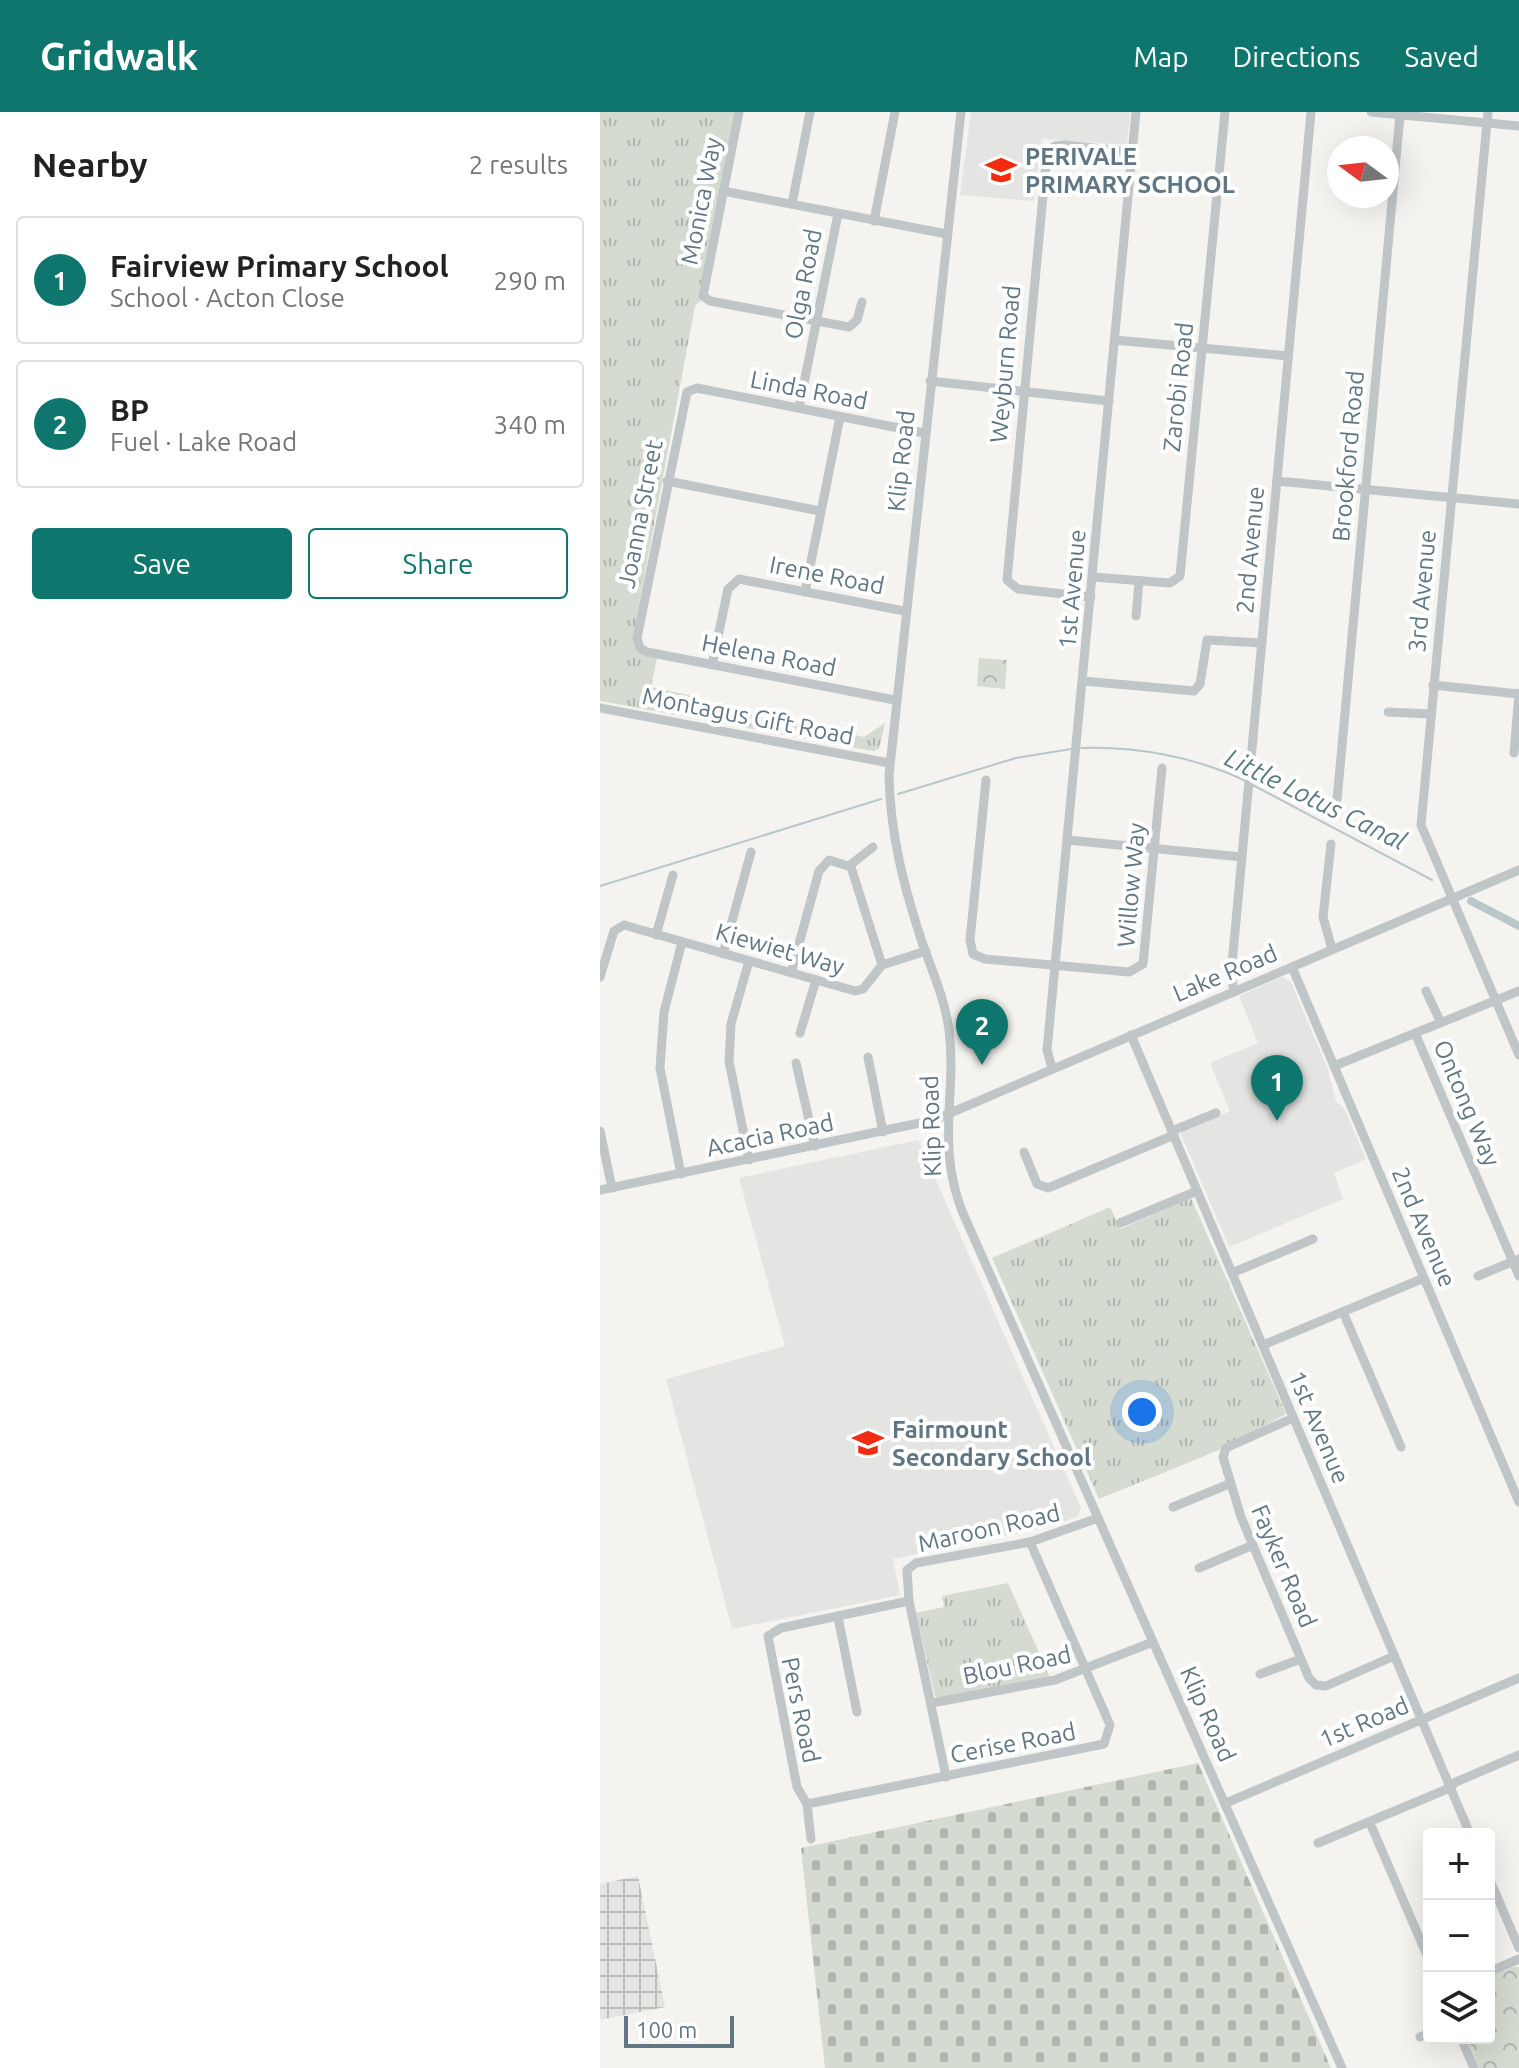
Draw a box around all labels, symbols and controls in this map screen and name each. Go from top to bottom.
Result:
text: Gridwalk [40,35,198,77]
text: Map [1133,41,1189,72]
text: Directions [1233,41,1360,72]
text: Saved [1404,41,1479,72]
street label: Monica Way [675,135,727,267]
north arrow [1327,136,1399,208]
place label: PERIVALE PRIMARY SCHOOL [1025,143,1235,198]
text: Nearby [32,145,147,183]
text: 2 results [469,150,568,179]
school or university icon: PERIVALE PRIMARY SCHOOL [984,153,1018,187]
street label: Olga Road [779,227,827,341]
text: Fairview Primary School [110,249,449,283]
text: 1 [53,266,67,295]
text: 290 m [494,266,566,295]
text: School · Acton Close [110,283,345,312]
street label: Weyburn Road [985,284,1025,444]
street label: Zarobi Road [1158,321,1198,453]
street label: Linda Road [748,365,870,415]
street label: Brookford Road [1327,369,1369,543]
text: BP [110,393,149,427]
street label: Klip Road [882,409,920,513]
text: 2 [53,410,67,439]
text: 340 m [494,410,566,439]
text: Fuel · Lake Road [110,427,297,456]
street label: Joanna Street [612,437,668,590]
street label: 2nd Avenue [1231,485,1269,615]
button: Save [32,528,292,599]
button: Share [308,528,568,599]
street label: 1st Avenue [1053,528,1091,650]
street label: 3rd Avenue [1403,529,1441,653]
street label: Irene Road [767,551,887,599]
street label: Helena Road [699,629,839,681]
street label: Montagus Gift Road [640,682,856,750]
water label: Little Lotus Canal [1221,742,1411,856]
street label: Willow Way [1112,821,1150,948]
street label: Kiewiet Way [713,918,848,980]
street label: Lake Road [1169,939,1281,1007]
pin: 2 [956,999,1008,1065]
street label: Ontong Way [1428,1036,1506,1171]
pin: 1 [1251,1055,1303,1121]
street label: Klip Road [916,1075,946,1177]
street label: Acacia Road [704,1108,836,1162]
street label: 2nd Avenue [1387,1163,1461,1291]
street label: 1st Avenue [1283,1367,1355,1487]
your location [1122,1392,1162,1432]
place label: Fairmount Secondary School [892,1416,1091,1471]
school or university icon: Fairmount Secondary School [851,1426,885,1460]
street label: Maroon Road [915,1499,1063,1557]
street label: Fayker Road [1246,1501,1322,1631]
street label: Blou Road [960,1640,1074,1690]
street label: Pers Road [777,1655,825,1765]
street label: Klip Road [1175,1662,1241,1766]
street label: 1st Road [1315,1691,1413,1753]
street label: Cerise Road [948,1718,1078,1768]
map controls [1423,1828,1495,2044]
button: + [1423,1828,1495,1900]
button: − [1423,1900,1495,1972]
button: layers [1423,1972,1495,2044]
scale bar [624,2012,734,2048]
text: 100 m [636,2017,697,2042]

